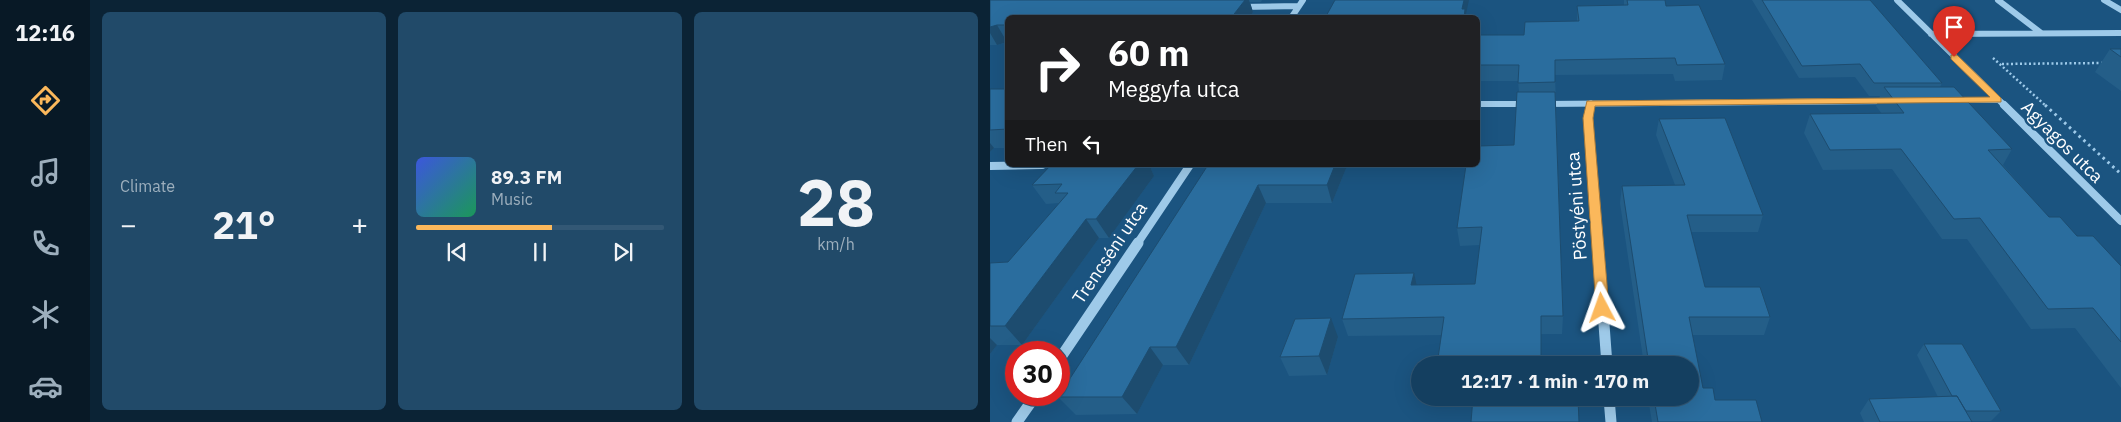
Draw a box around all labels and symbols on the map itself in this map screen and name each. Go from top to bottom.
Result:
pin [1933,6,1975,57]
street label: Agyagos utca [2016,96,2109,188]
street label: Pöstyéni utca [1561,151,1592,261]
street label: Trencséni utca [1067,197,1152,308]
position arrow [1575,281,1627,333]
speed limit sign: 30 [1005,341,1070,406]

